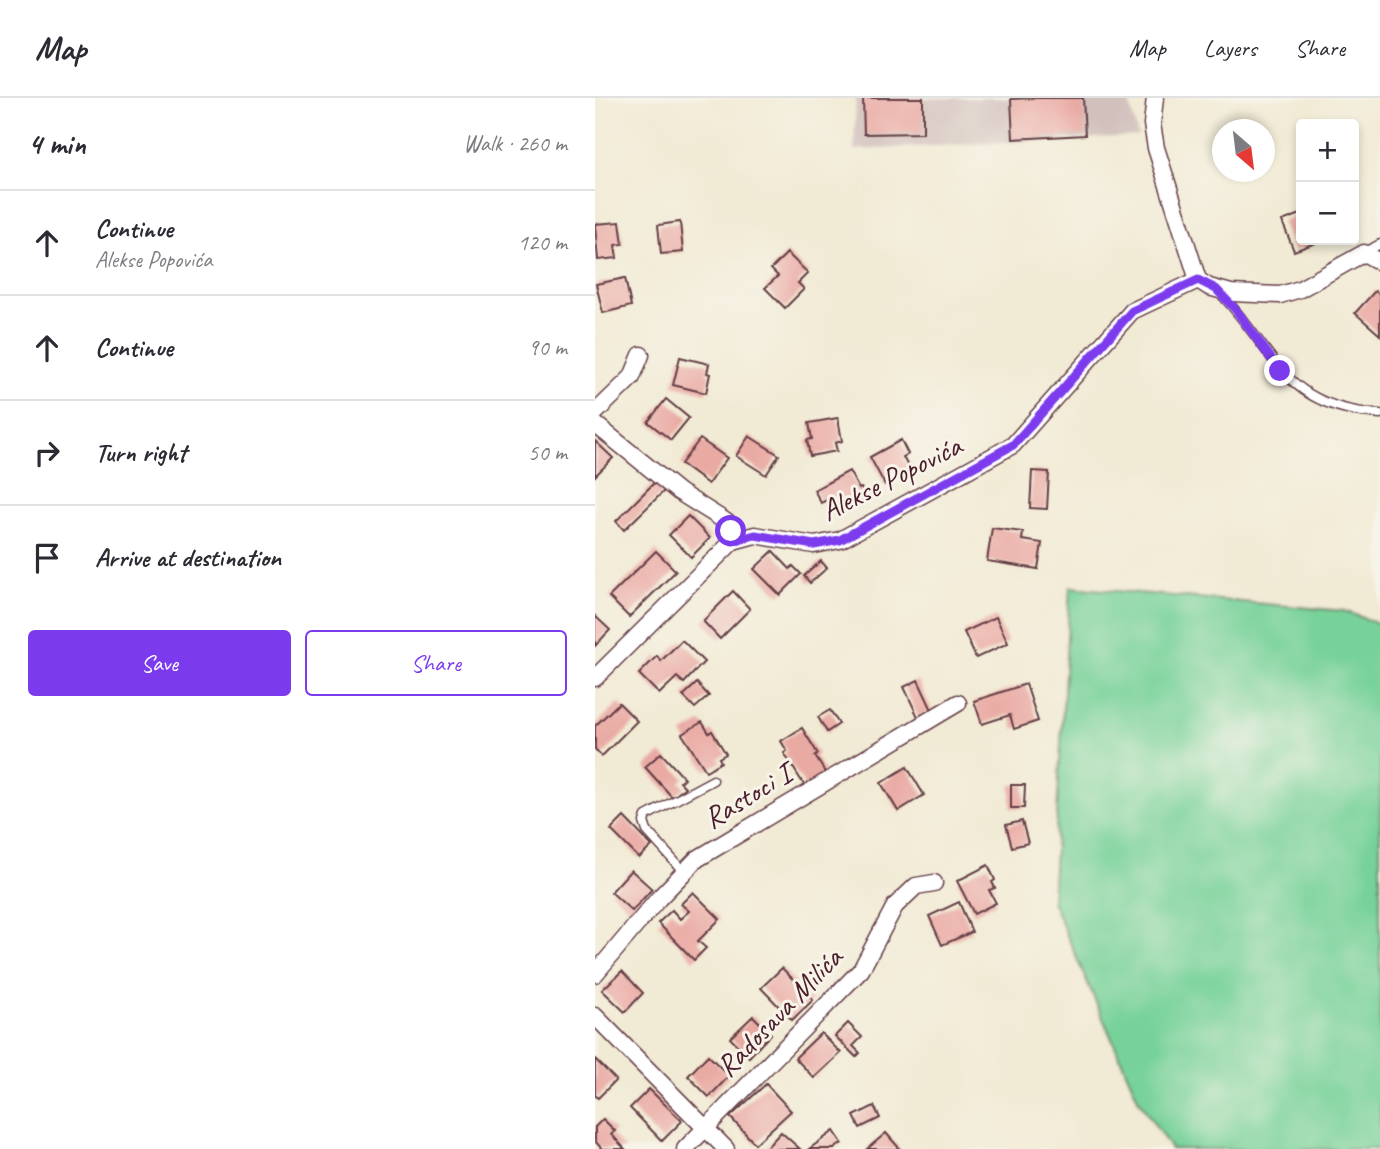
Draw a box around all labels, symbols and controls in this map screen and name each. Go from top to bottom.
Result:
text: Map [35,27,86,69]
text: Map [1129,33,1166,63]
text: Layers [1204,33,1257,63]
text: Share [1295,33,1345,63]
north arrow [1212,119,1275,182]
map controls [1296,119,1359,245]
button: + [1296,119,1359,182]
text: 4 min [28,125,85,163]
text: Walk · 260 m [463,129,567,158]
button: − [1296,182,1359,245]
text: Continue [95,212,173,245]
icon: ahead [28,224,66,262]
text: 120 m [518,228,567,257]
text: Alekse Popovića [95,245,212,274]
icon: ahead [28,329,66,367]
text: Continue [95,331,173,364]
text: 90 m [528,333,567,362]
route end [1264,355,1295,386]
street label: Alekse Popovića [814,426,969,530]
icon: right [28,434,66,472]
text: Turn right [95,436,186,469]
text: 50 m [528,438,567,467]
route start [715,515,746,546]
icon: arrive [28,539,66,577]
text: Arrive at destination [95,541,281,574]
button: Save [28,630,291,696]
button: Share [305,630,567,696]
street label: Rastoci I [696,751,804,837]
street label: Radosava Milića [708,938,852,1085]

